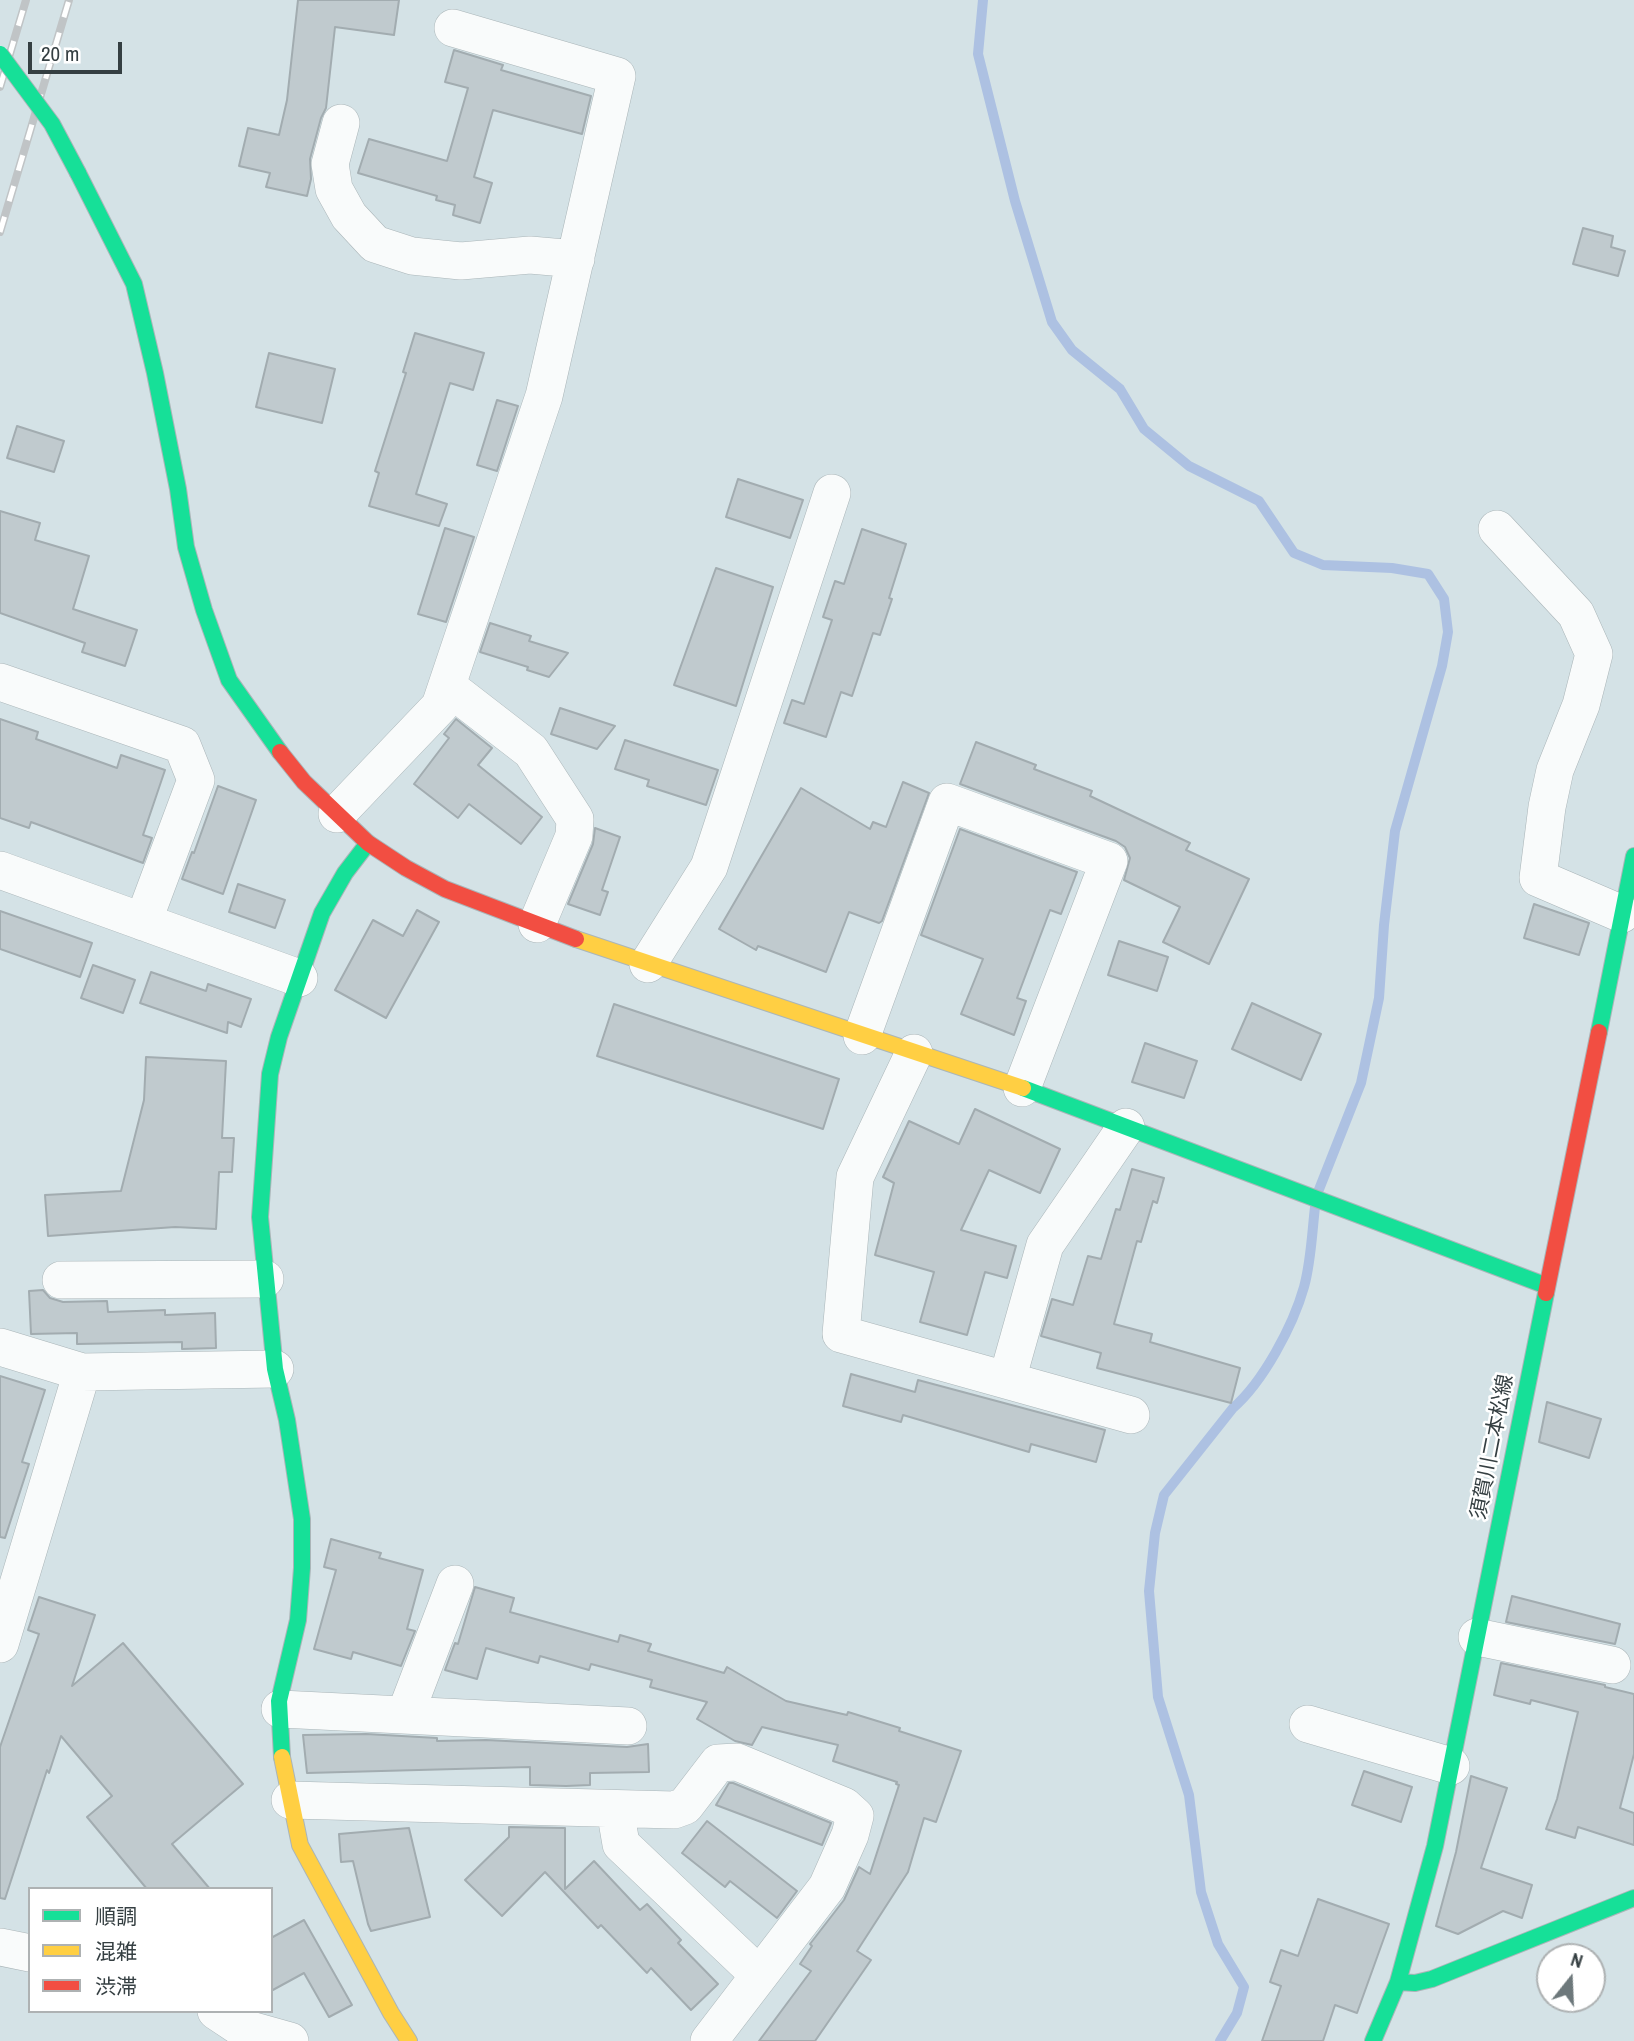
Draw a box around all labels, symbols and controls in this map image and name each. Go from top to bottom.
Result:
scale bar [32,28,126,72]
text: 20 m [41,39,79,68]
street label: 須賀川二本松線 [1467,1372,1519,1522]
legend [28,1887,273,2013]
text: 順調 [95,1902,137,1931]
text: 混雑 [95,1937,137,1966]
north arrow [1536,1943,1606,2013]
text: N [1568,1946,1586,1974]
text: 渋滞 [95,1972,137,2001]

